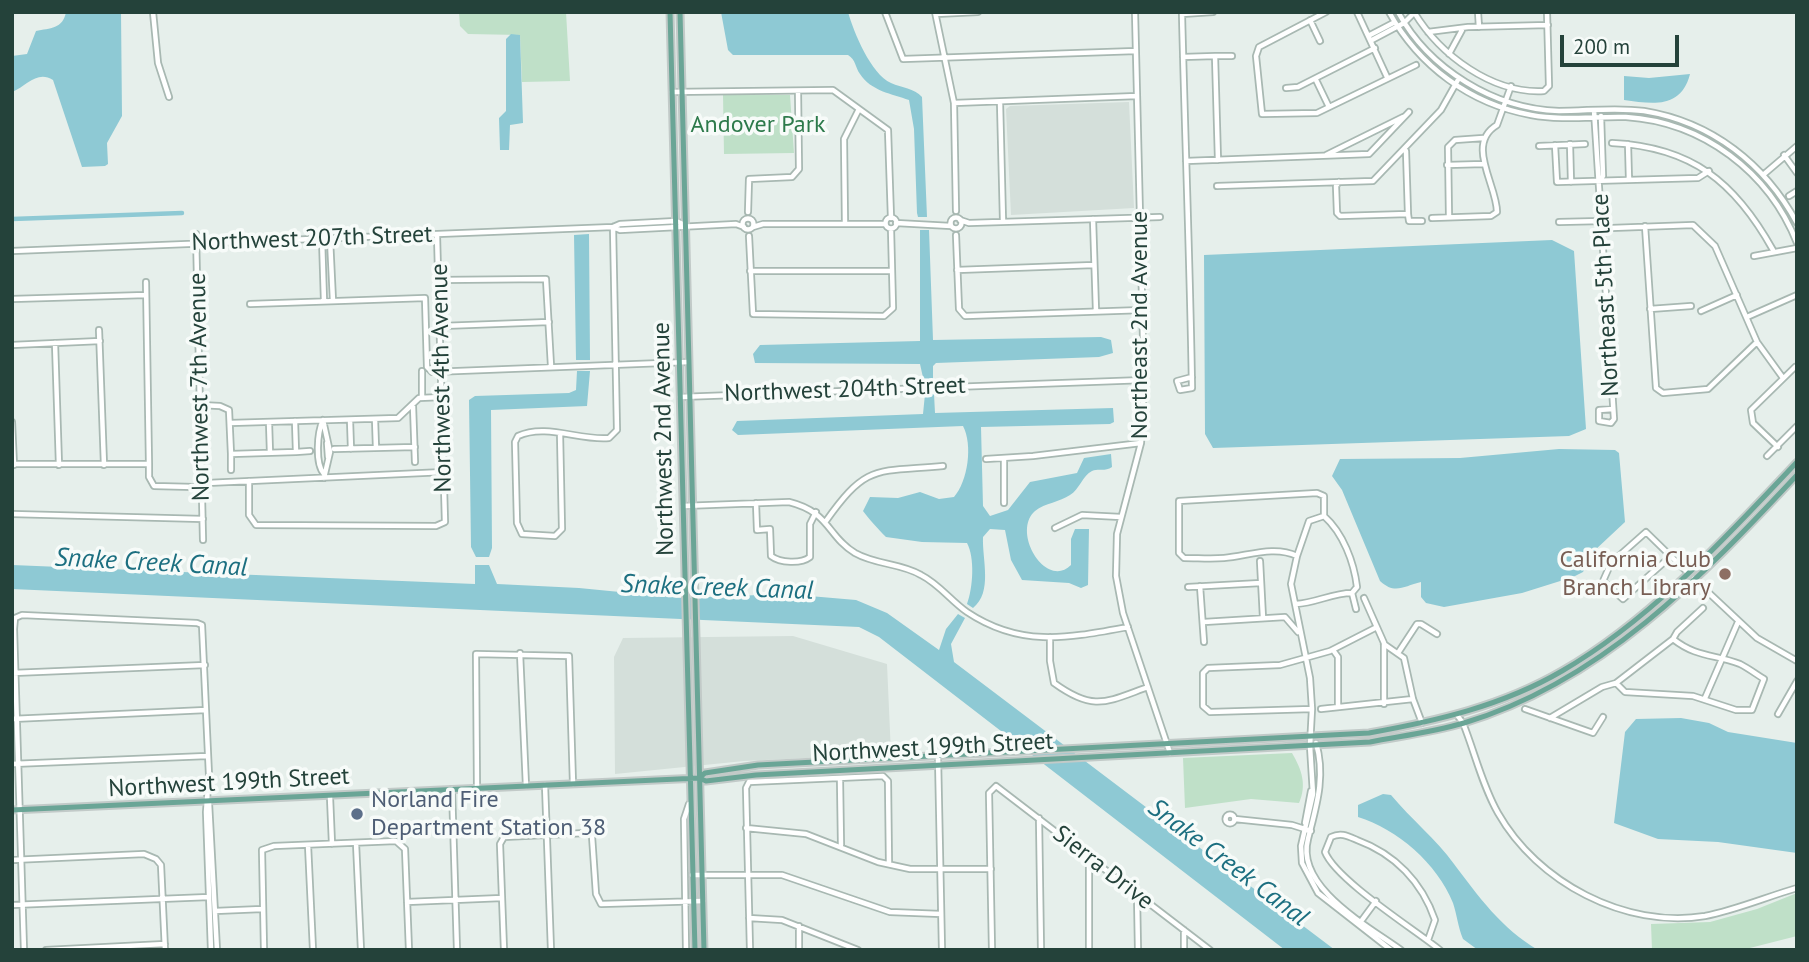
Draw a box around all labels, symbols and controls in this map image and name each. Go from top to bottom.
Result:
scale bar [1564,21,1683,65]
text: 200 m [1573,33,1630,60]
park label: Andover Park [691,111,825,139]
street label: Northeast 5th Place [1586,193,1626,397]
street label: Northeast 2nd Avenue [1126,211,1154,439]
street label: Northwest 207th Street [191,220,433,258]
street label: Northwest 4th Avenue [426,263,458,493]
street label: Northwest 7th Avenue [184,273,216,501]
street label: Northwest 2nd Avenue [648,322,680,556]
street label: Northwest 204th Street [724,371,966,409]
water label: Snake Creek Canal [54,542,248,584]
place label: California Club Branch Library [1559,546,1711,602]
marker: California Club Branch Library [1717,566,1733,582]
water label: Snake Creek Canal [620,569,814,607]
street label: Northwest 199th Street [812,727,1054,769]
street label: Northwest 199th Street [108,762,350,804]
place label: Norland Fire Department Station 38 [371,786,606,842]
water label: Snake Creek Canal [1142,792,1314,934]
marker: Norland Fire Department Station 38 [349,806,365,822]
street label: Sierra Drive [1047,820,1159,916]

